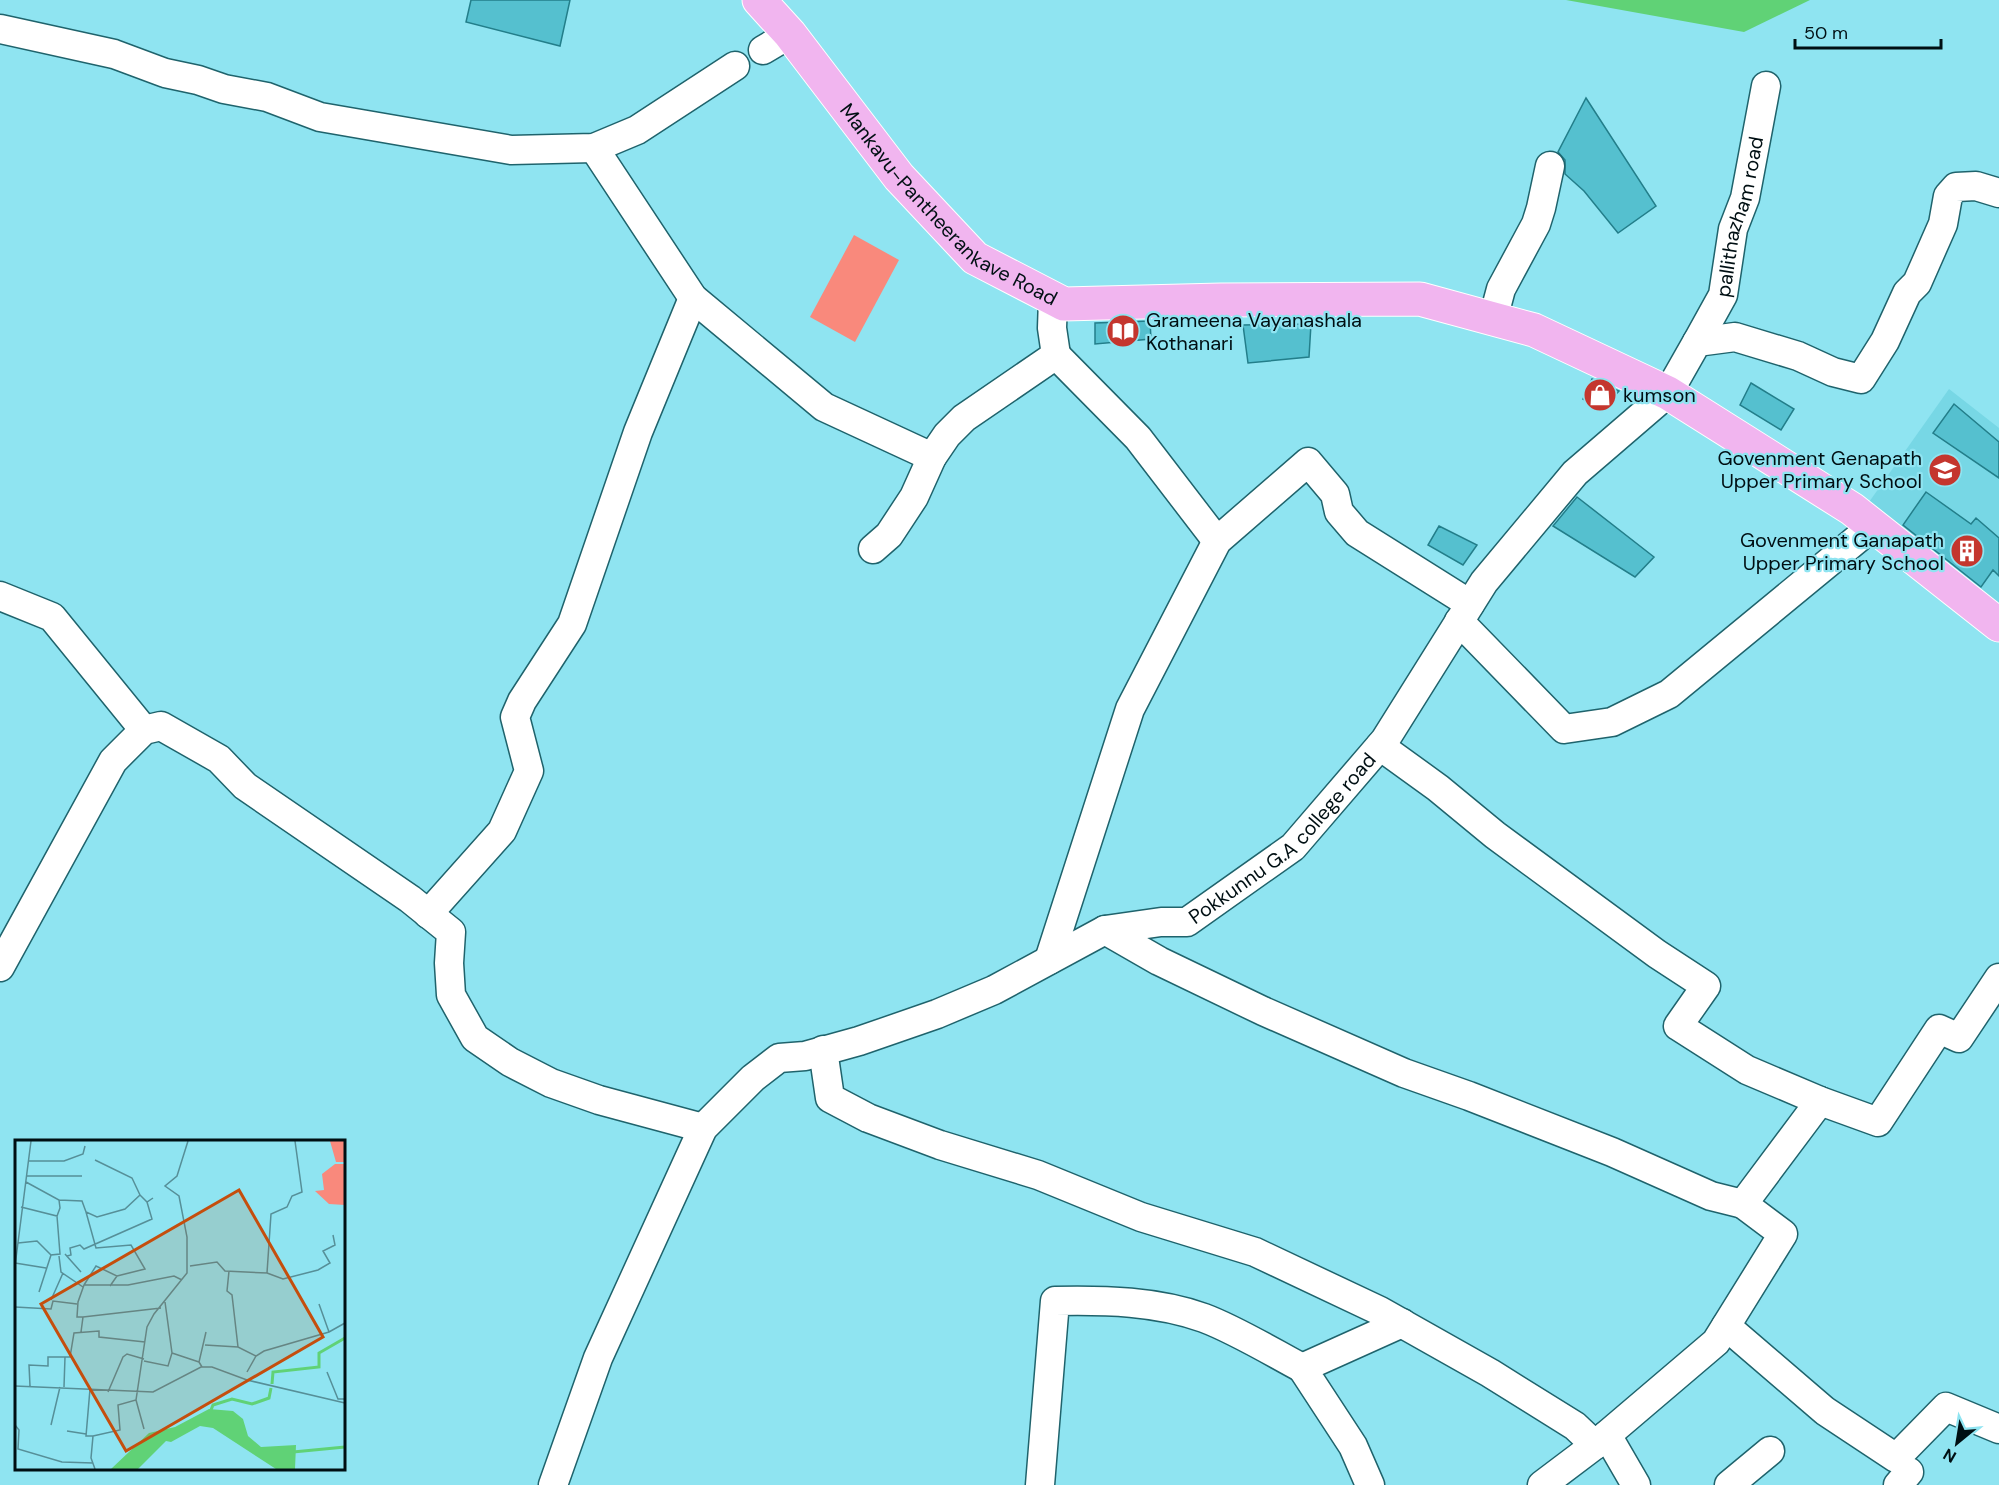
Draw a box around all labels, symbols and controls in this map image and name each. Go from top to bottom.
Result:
scale bar [1795,12,1940,50]
text: 50 m [1804,21,1848,45]
street label: Mankavu-Pantheerankave Road [834,98,1062,311]
street label: pallithazham road [1710,134,1769,299]
place label: Grameena Vayanashala Kothanari [1146,307,1362,356]
library icon: Grameena Vayanashala Kothanari [1105,313,1141,349]
shop icon: kumson [1582,377,1618,413]
place label: kumson [1623,382,1696,408]
place label: Govenment Genapath Upper Primary School [1717,445,1922,494]
school or university icon: Govenment Genapath Upper Primary School [1927,452,1963,488]
place label: Govenment Ganapath Upper Primary School [1740,527,1944,576]
building icon: Govenment Ganapath Upper Primary School [1949,533,1985,569]
street label: Pokkunnu G.A college road [1184,747,1381,930]
inset map [15,1140,345,1470]
north arrow [1927,1413,1987,1473]
text: N [1939,1444,1960,1468]

